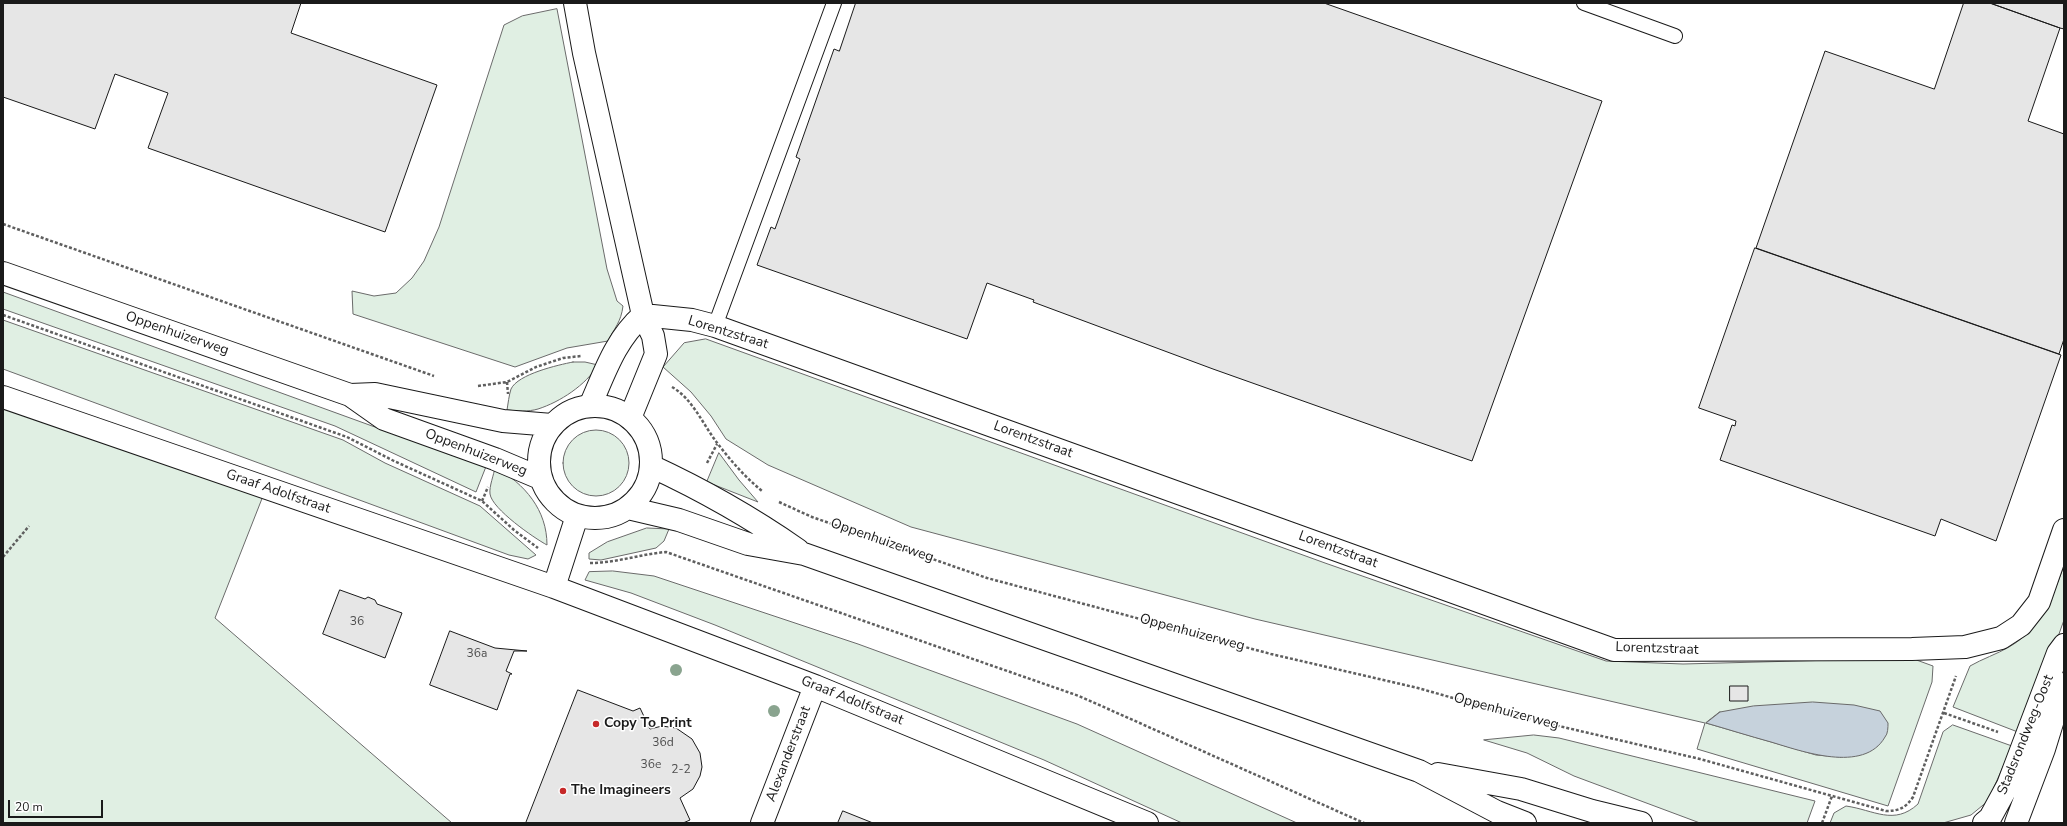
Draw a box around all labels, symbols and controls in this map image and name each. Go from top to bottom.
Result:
street label: Oppenhuizerweg [123,308,231,360]
street label: Lorentzstraat [686,313,770,353]
street label: Lorentzstraat [991,418,1075,462]
street label: Oppenhuizerweg [423,426,529,480]
street label: Graaf Adolfstraat [224,466,332,518]
street label: Oppenhuizerweg [828,515,936,567]
street label: Lorentzstraat [1296,528,1380,572]
street label: Oppenhuizerweg [1138,611,1246,655]
house number: 36 [350,615,364,629]
street label: Lorentzstraat [1615,639,1699,659]
house number: 36a [467,647,487,661]
street label: Graaf Adolfstraat [798,673,906,729]
street label: Stadsrondweg-Oost [1994,673,2058,797]
street label: Oppenhuizerweg [1452,690,1560,734]
street label: Alexanderstraat [763,704,815,804]
place label: Copy To Print [604,716,692,732]
marker: Copy To Print [591,719,601,729]
house number: 36d [652,736,674,750]
house number: 36e [641,758,661,772]
house number: 2-2 [671,763,691,777]
place label: The Imagineers [571,783,671,799]
marker: The Imagineers [558,786,568,796]
scale bar [10,792,105,818]
text: 20 m [15,799,43,815]

